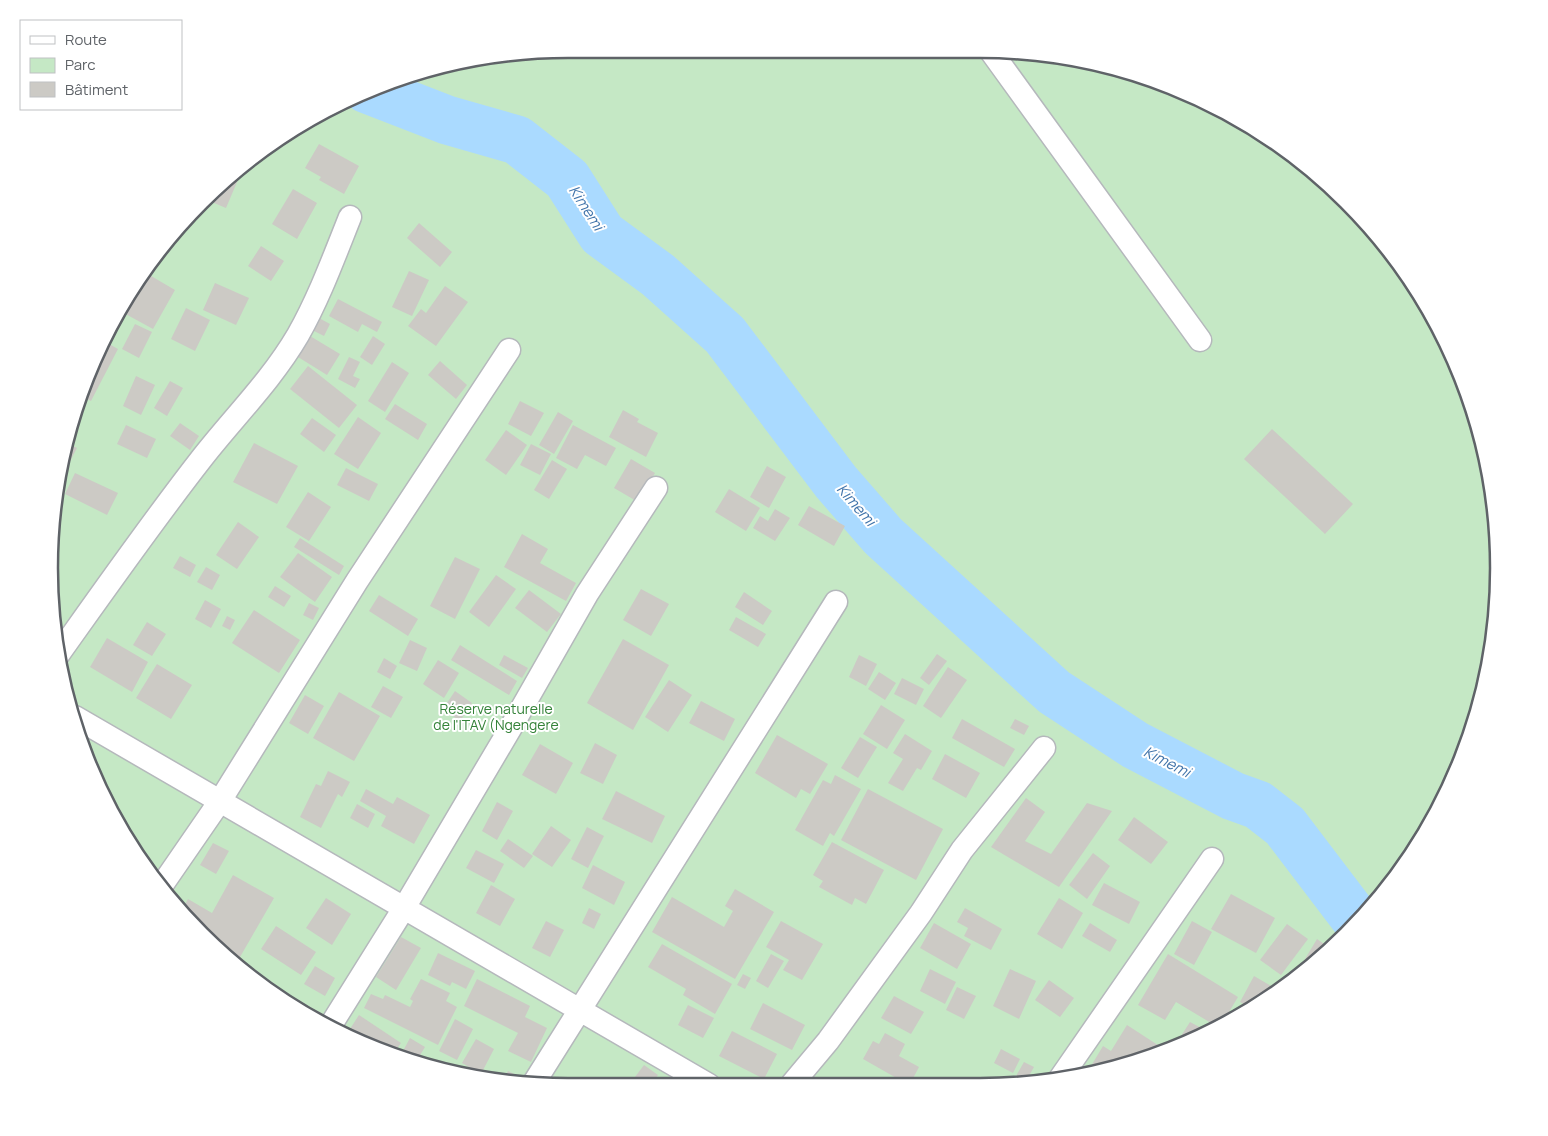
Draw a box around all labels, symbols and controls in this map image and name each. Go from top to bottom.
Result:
legend [20,20,182,110]
text: Route [65,29,107,50]
text: Parc [65,54,96,75]
text: Bâtiment [65,79,128,100]
water label: Kimemi [564,181,610,236]
water label: Kimemi [832,479,882,532]
park label: Réserve naturelle de l'ITAV (Ngengere [433,699,559,734]
water label: Kimemi [1140,741,1196,783]

